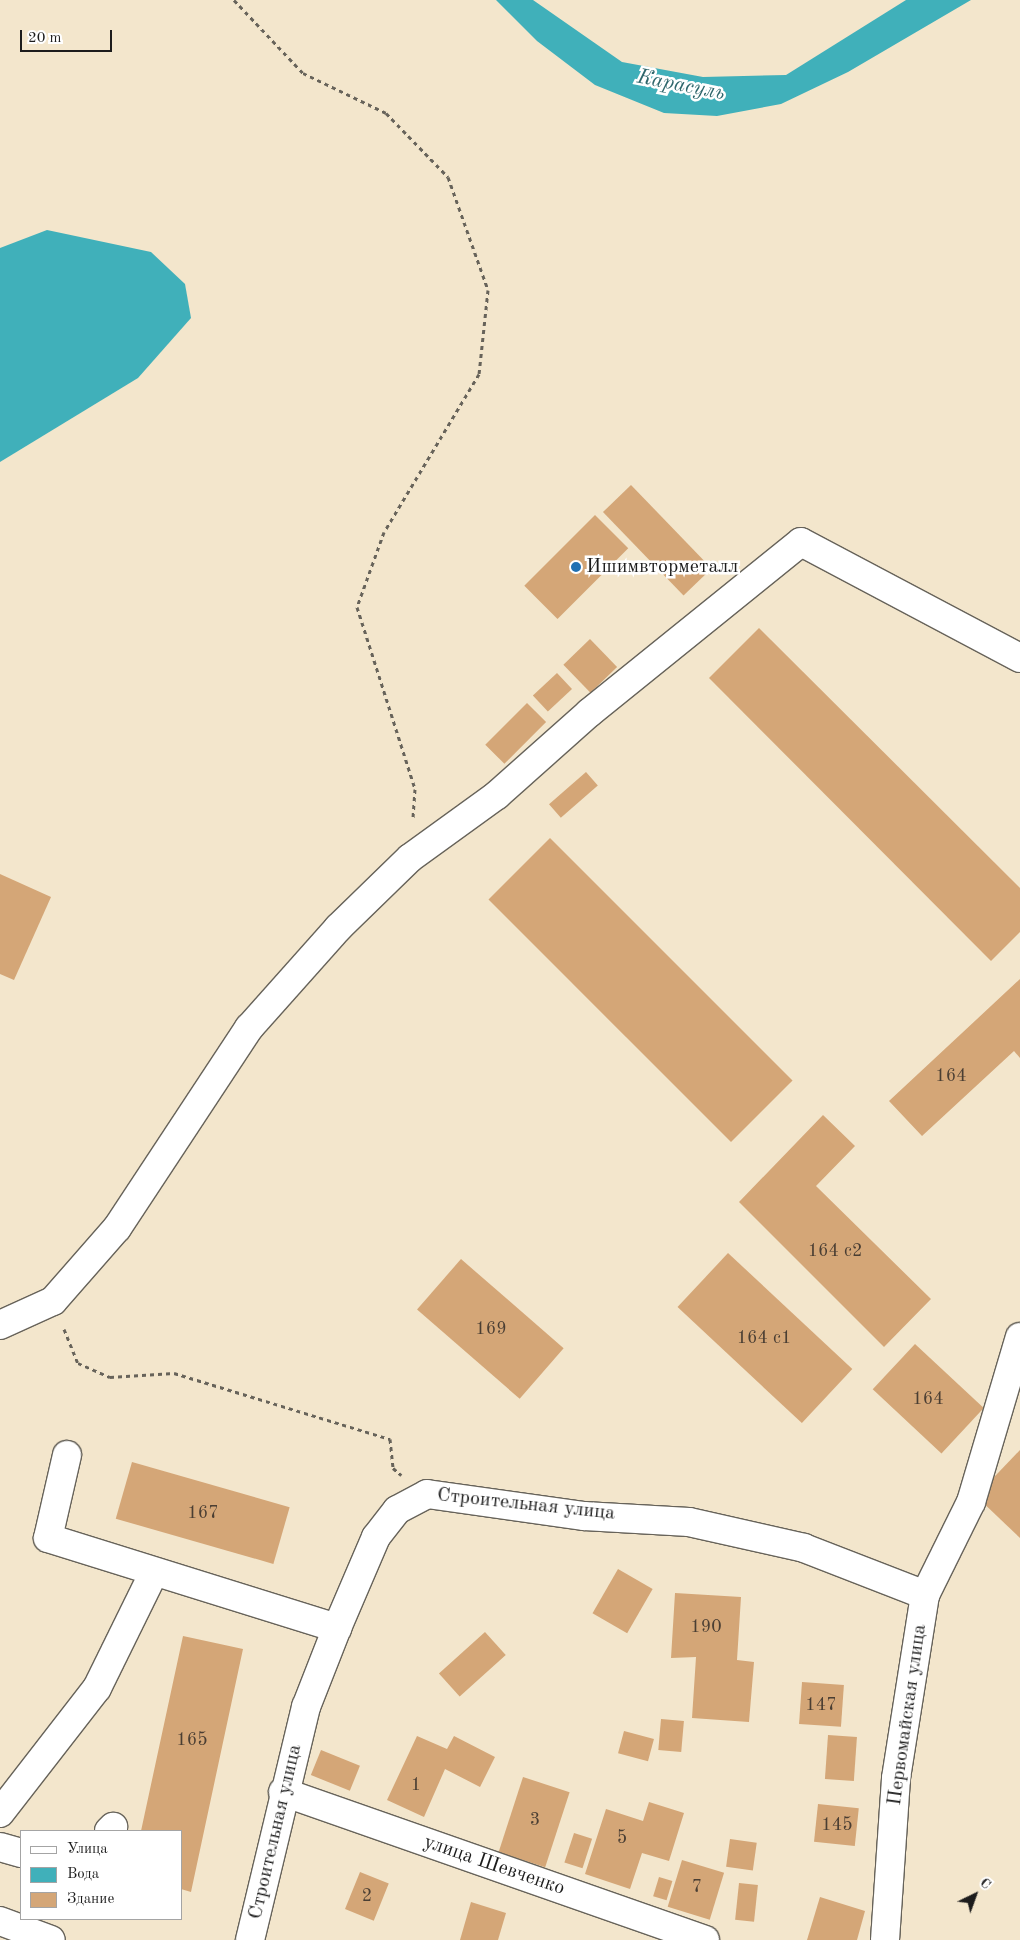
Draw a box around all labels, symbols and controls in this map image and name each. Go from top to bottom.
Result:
scale bar [22,20,115,52]
text: 20 m [28,31,62,46]
water label: Карасуль [635,65,727,107]
place label: Ишимвторметалл [586,555,738,579]
marker: Ишимвторметалл [570,561,582,573]
house number: 164 [935,1065,967,1087]
house number: 164 с2 [808,1240,862,1262]
house number: 169 [475,1318,507,1340]
house number: 164 с1 [737,1327,791,1349]
house number: 164 [912,1388,944,1410]
street label: Строительная улица [436,1484,616,1526]
house number: 167 [187,1502,219,1524]
house number: 190 [690,1616,722,1638]
street label: Первомайская улица [883,1623,933,1807]
house number: 147 [805,1694,837,1716]
house number: 165 [176,1729,208,1751]
street label: Строительная улица [244,1742,308,1922]
house number: 1 [411,1774,421,1796]
house number: 3 [530,1809,540,1831]
house number: 145 [821,1814,853,1836]
house number: 5 [617,1827,627,1849]
legend [20,1830,182,1920]
street label: улица Шевченко [420,1831,568,1901]
text: Улица [67,1842,108,1857]
text: Вода [67,1867,99,1882]
north arrow [950,1870,1000,1920]
house number: 7 [692,1876,702,1898]
text: С [977,1876,993,1892]
house number: 2 [362,1885,372,1907]
text: Здание [67,1892,114,1907]

